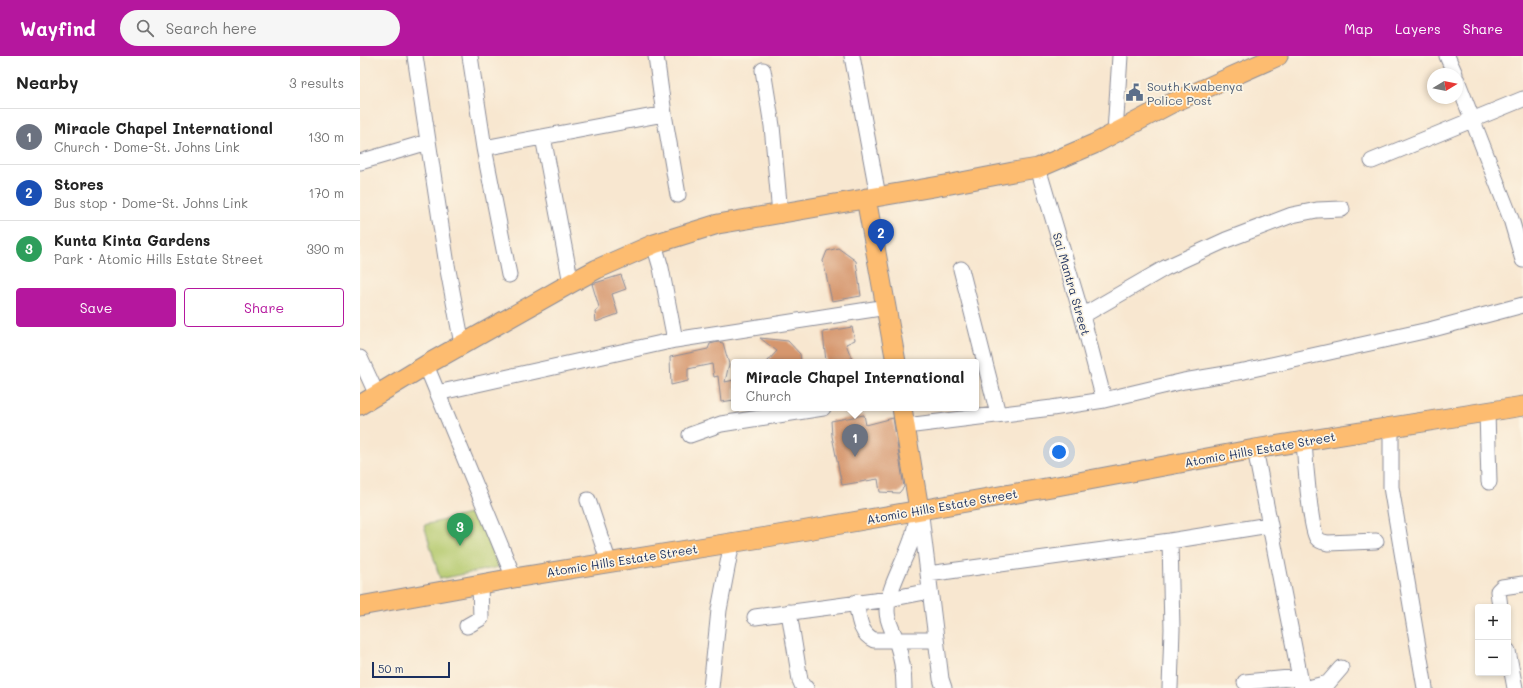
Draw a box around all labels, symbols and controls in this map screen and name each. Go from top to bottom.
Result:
search box [120,10,400,46]
text: Wayfind [20,16,96,41]
icon: search [134,17,156,39]
text: Search here [166,18,257,38]
text: Map [1344,19,1373,38]
text: Layers [1395,19,1441,38]
text: Share [1463,19,1503,38]
north arrow [1427,68,1463,104]
text: Nearby [16,71,78,93]
text: 3 results [289,74,344,91]
place label: South Kwabenya Police Post [1147,78,1243,108]
public building icon: South Kwabenya Police Post [1124,83,1144,103]
text: Miracle Chapel International [54,118,273,138]
text: 1 [26,128,32,145]
text: 130 m [308,128,344,145]
text: Church · Dome-St. Johns Link [54,138,240,155]
text: Stores [54,174,103,194]
text: 2 [25,184,33,201]
text: 170 m [308,184,344,201]
text: Bus stop · Dome-St. Johns Link [54,194,248,211]
pin: 2 [868,219,894,252]
text: Kunta Kinta Gardens [54,230,210,250]
street label: Sai Mantra Street [1050,231,1094,337]
text: 3 [25,240,33,257]
text: 390 m [306,240,344,257]
text: Park · Atomic Hills Estate Street [54,250,263,267]
button: Save [16,288,176,327]
button: Share [184,288,344,327]
popup [731,359,979,411]
text: Miracle Chapel International [746,367,964,387]
text: Church [746,387,791,404]
pin: 1 [842,424,868,457]
street label: Atomic Hills Estate Street [1183,428,1337,470]
your location [1049,442,1069,462]
street label: Atomic Hills Estate Street [865,485,1019,527]
pin: 3 [447,513,473,546]
street label: Atomic Hills Estate Street [545,540,699,580]
map controls [1475,604,1511,676]
button: + [1475,604,1511,640]
button: − [1475,640,1511,676]
scale bar [372,660,450,679]
text: 50 m [378,661,404,676]

